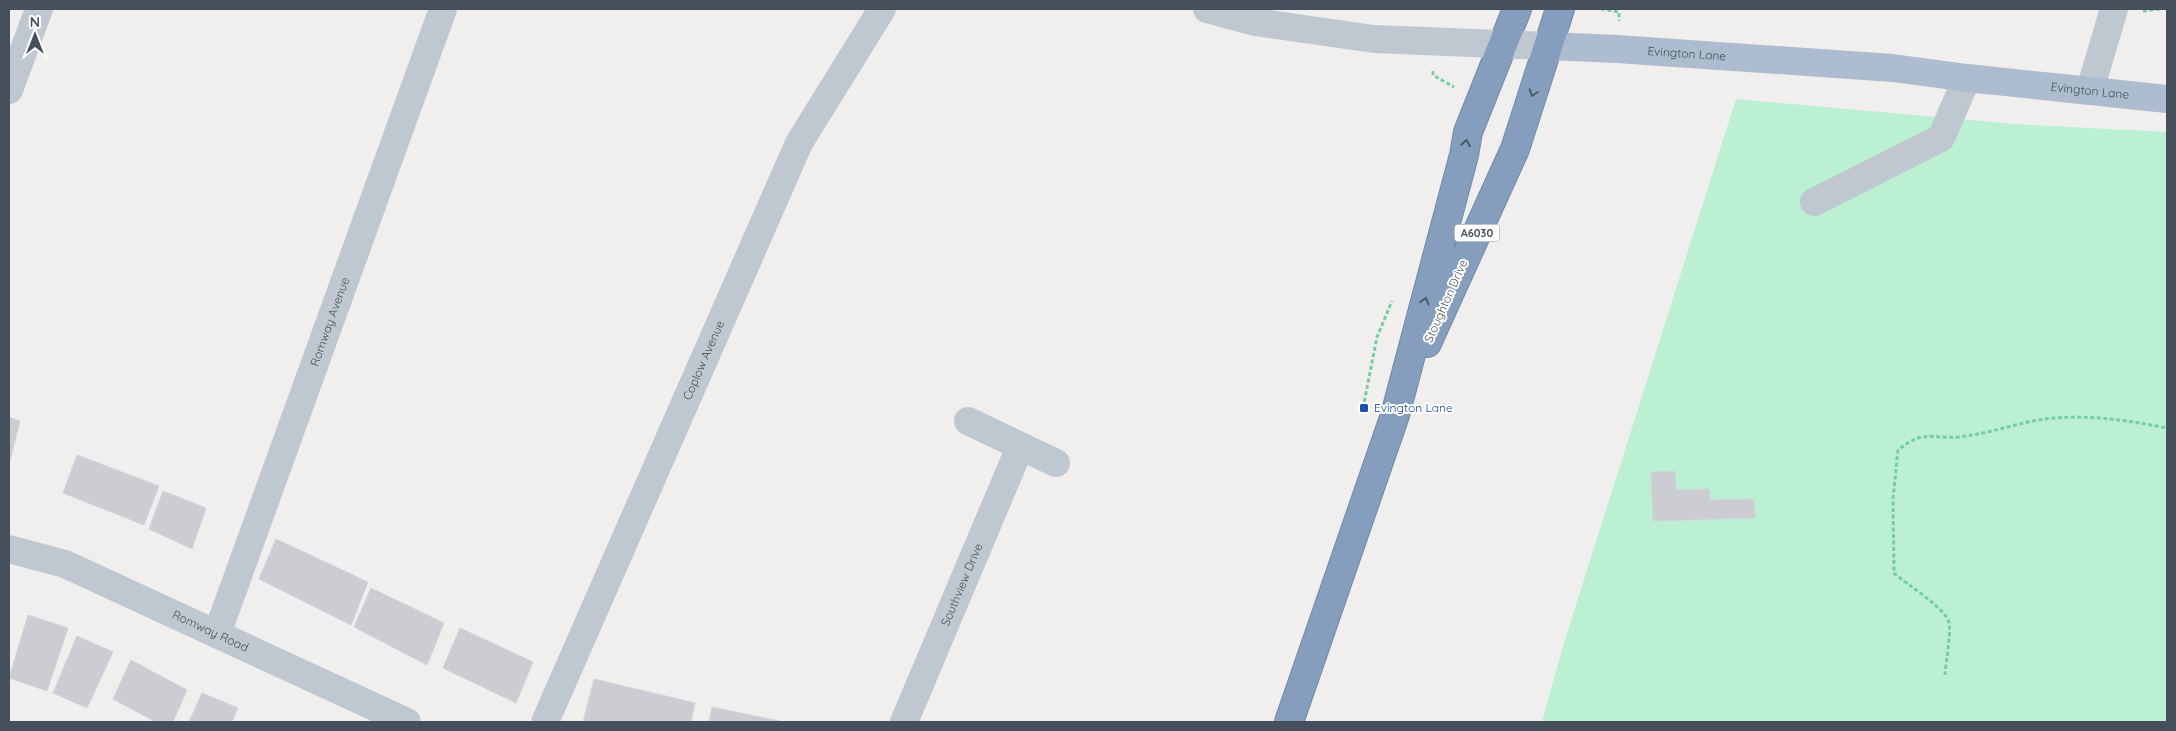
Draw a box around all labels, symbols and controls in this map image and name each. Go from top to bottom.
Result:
north arrow [10,10,60,60]
text: N [30,13,40,31]
street label: Evington Lane [1647,43,1727,64]
street label: Evington Lane [2050,79,2130,102]
one-way arrow [1529,88,1539,96]
one-way arrow [1460,139,1470,148]
road number: A6030 [1454,224,1500,242]
street label: Stoughton Drive [1421,257,1471,345]
street label: Romway Avenue [306,275,352,368]
one-way arrow [1419,296,1430,305]
street label: Coplow Avenue [679,318,727,402]
place label: Evington Lane [1374,400,1453,415]
marker: Evington Lane [1358,402,1370,414]
street label: Southview Drive [937,541,986,628]
street label: Romway Road [170,607,251,655]

